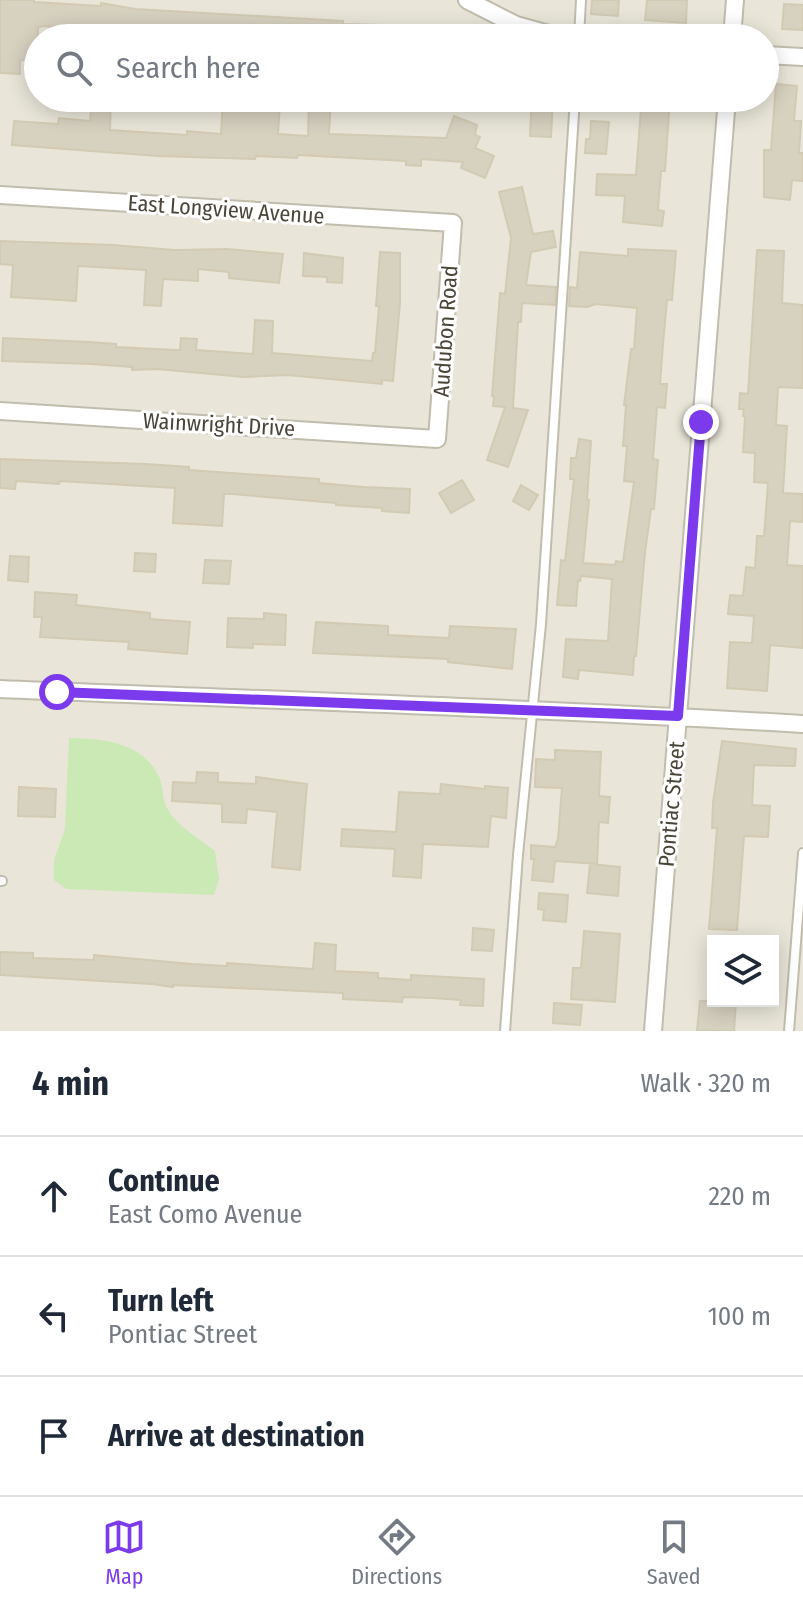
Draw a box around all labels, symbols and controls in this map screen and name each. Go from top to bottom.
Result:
search box [24,24,779,112]
icon: search [52,46,96,90]
text: Search here [116,50,261,86]
street label: East Longview Avenue [127,189,325,230]
street label: Audubon Road [427,264,464,398]
route end [683,404,719,440]
street label: Wainwright Drive [142,407,296,442]
route start [39,674,75,710]
street label: Pontiac Street [653,739,691,868]
map controls [707,935,779,1007]
button: layers [707,935,779,1007]
text: 4 min [32,1063,109,1104]
text: Walk · 320 m [640,1068,771,1099]
text: Continue [108,1163,220,1199]
icon: ahead [32,1174,76,1218]
text: 220 m [708,1181,771,1212]
text: East Como Avenue [108,1199,302,1230]
text: Turn left [108,1283,214,1319]
icon: left [32,1294,76,1338]
text: 100 m [708,1301,771,1332]
text: Pontiac Street [108,1319,257,1350]
icon: arrive [32,1414,76,1458]
text: Arrive at destination [108,1418,365,1454]
tab: Map [102,1515,146,1590]
tab: Directions [351,1515,442,1590]
tab: Saved [647,1515,701,1590]

